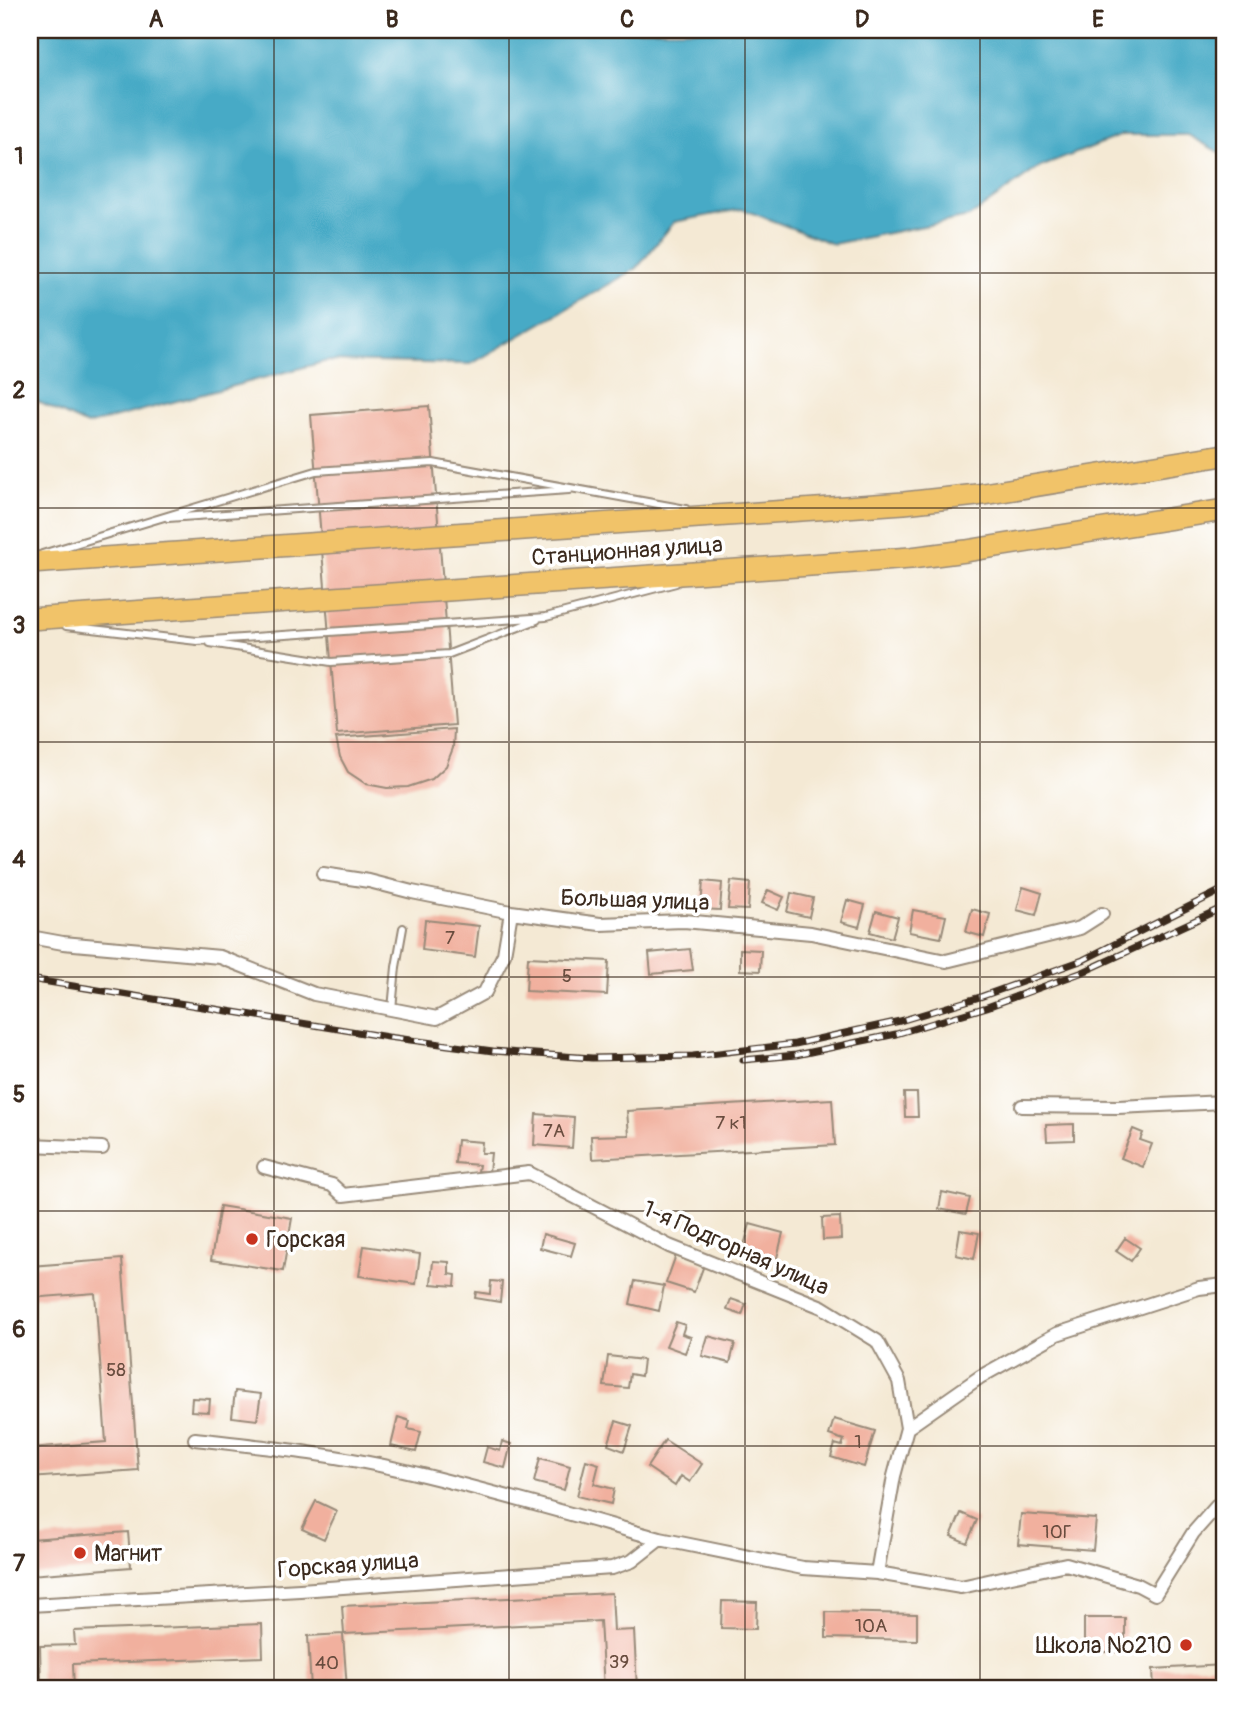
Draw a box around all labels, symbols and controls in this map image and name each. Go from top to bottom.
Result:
text: A [149,5,164,34]
text: B [385,5,399,34]
text: C [620,5,634,34]
text: D [855,5,869,34]
text: E [1092,5,1104,34]
text: 1 [15,142,24,171]
text: 2 [13,376,26,405]
street label: Станционная улица [530,530,724,572]
text: 3 [13,611,25,640]
text: 4 [12,845,26,874]
street label: Большая улица [560,883,710,917]
house number: 7 [445,926,455,950]
house number: 5 [562,964,572,988]
text: 5 [13,1080,25,1109]
house number: 7 к1 [715,1111,747,1135]
house number: 7А [543,1119,565,1143]
street label: 1-я Подгорная улица [638,1194,834,1302]
place label: Горская [266,1225,345,1254]
marker: Горская [244,1231,260,1247]
text: 6 [12,1315,26,1344]
house number: 58 [106,1358,126,1382]
house number: 1 [854,1430,862,1454]
house number: 10Г [1042,1520,1072,1544]
place label: Магнит [94,1539,163,1568]
marker: Магнит [72,1545,88,1561]
street label: Горская улица [276,1546,420,1584]
text: 7 [13,1549,26,1578]
house number: 10А [855,1614,887,1638]
place label: Школа №210 [1036,1631,1172,1660]
marker: Школа №210 [1178,1637,1194,1653]
house number: 39 [609,1650,629,1674]
house number: 40 [315,1651,339,1675]

